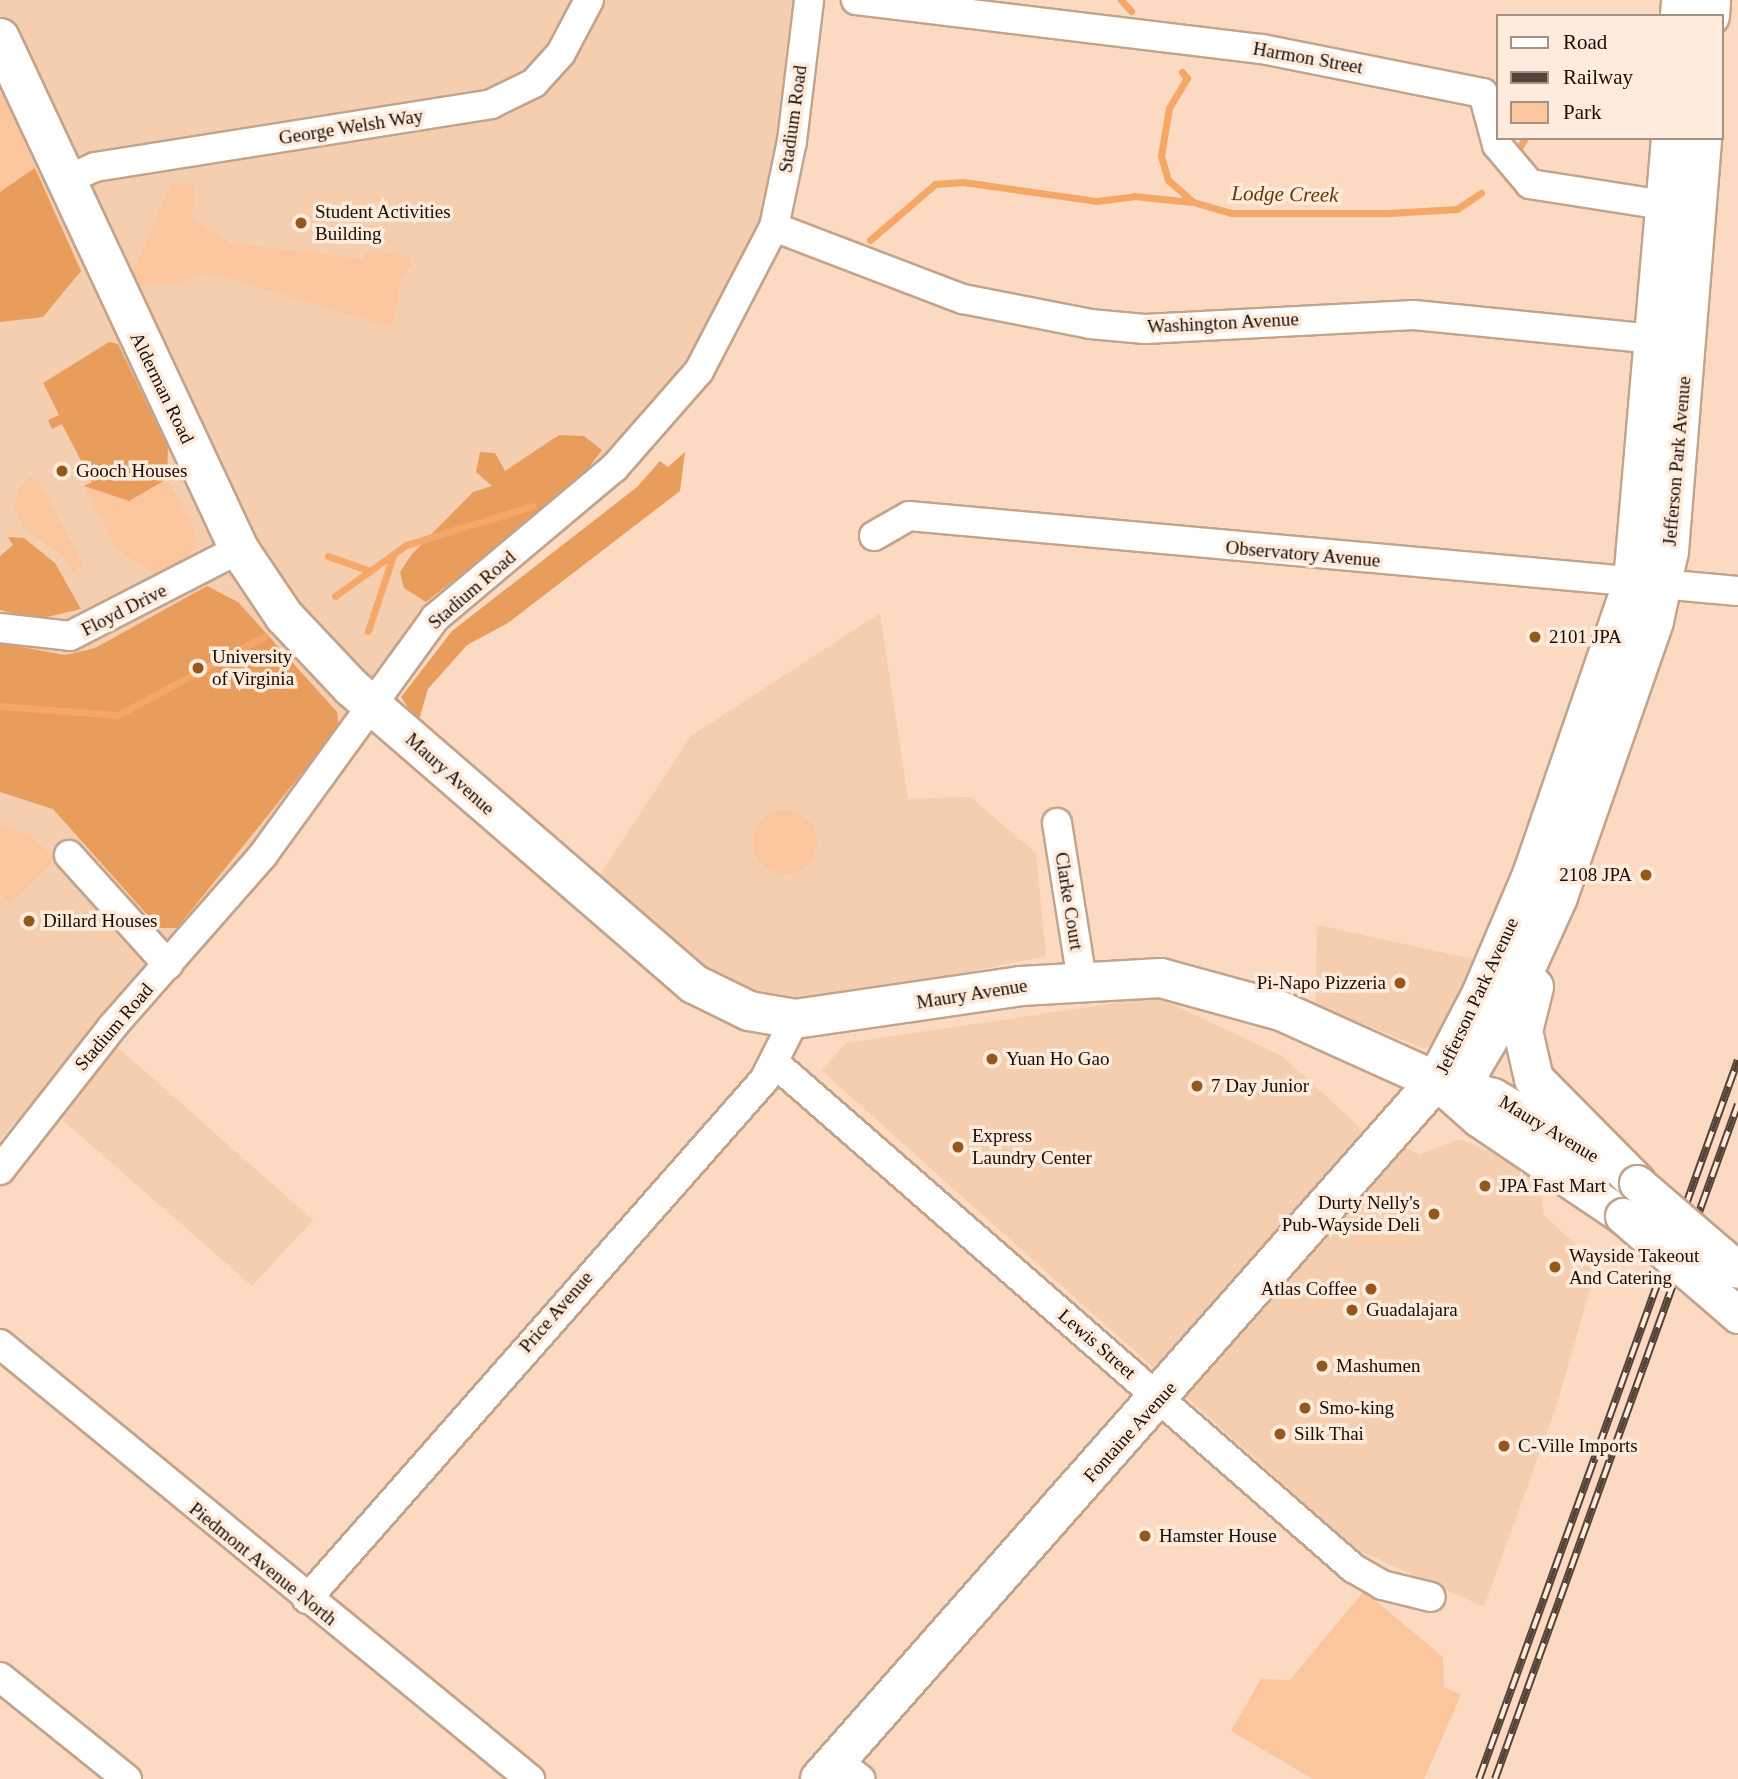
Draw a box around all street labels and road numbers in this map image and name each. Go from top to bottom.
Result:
street label: Harmon Street [1251,37,1365,79]
street label: Stadium Road [774,64,812,174]
street label: George Welsh Way [277,104,425,150]
street label: Washington Avenue [1146,308,1300,338]
street label: Alderman Road [125,329,199,447]
street label: Jefferson Park Avenue [1658,375,1696,547]
street label: Observatory Avenue [1224,536,1382,572]
street label: Stadium Road [424,546,520,634]
street label: Floyd Drive [78,579,170,641]
street label: Maury Avenue [400,728,500,820]
street label: Clarke Court [1050,850,1088,952]
street label: Jefferson Park Avenue [1430,914,1524,1078]
street label: Maury Avenue [914,974,1030,1014]
street label: Stadium Road [70,979,158,1075]
street label: Maury Avenue [1495,1090,1603,1168]
street label: Price Avenue [514,1266,598,1358]
street label: Lewis Street [1053,1304,1141,1384]
street label: Fontaine Avenue [1078,1376,1182,1488]
street label: Piedmont Avenue North [184,1497,342,1631]

